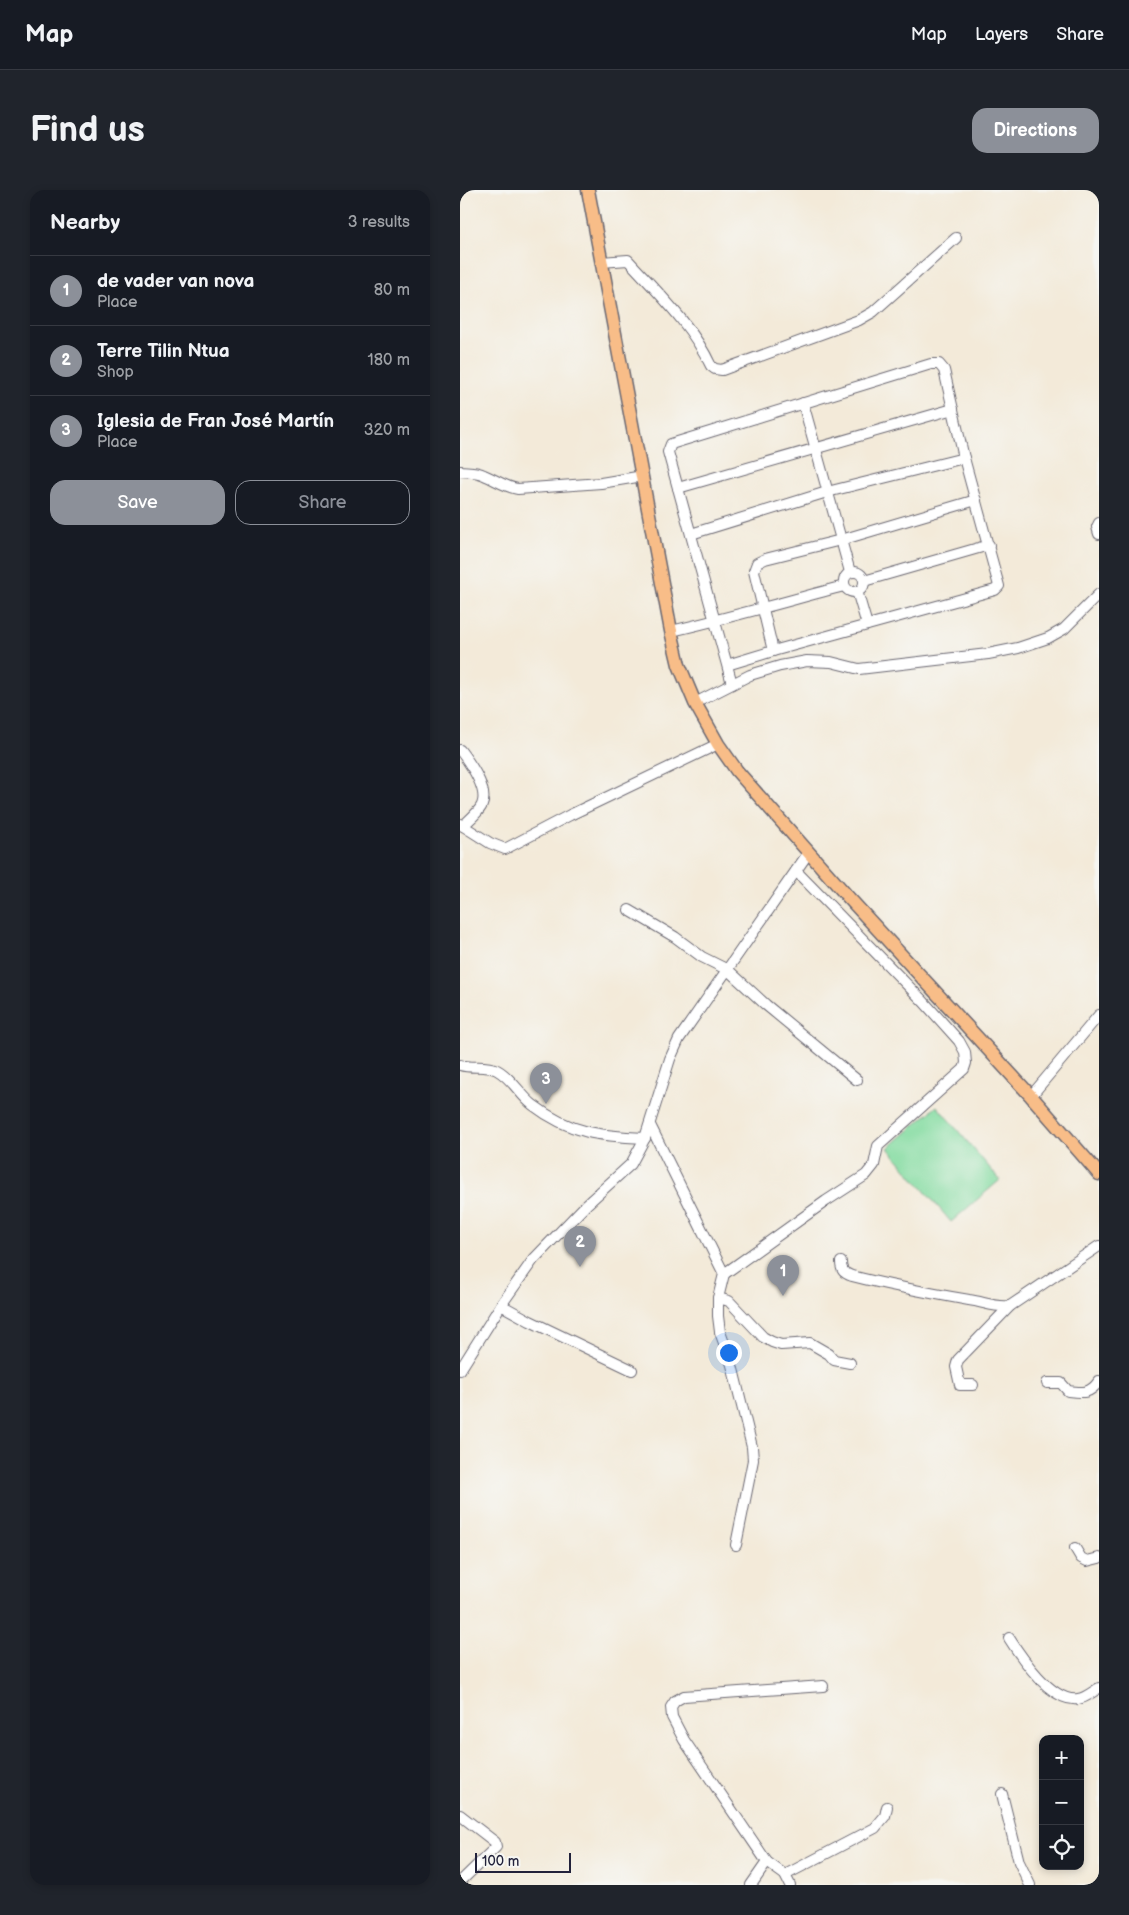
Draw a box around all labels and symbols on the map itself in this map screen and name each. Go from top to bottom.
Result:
pin: 3 [530,1063,562,1104]
pin: 2 [564,1226,596,1267]
pin: 1 [767,1255,799,1296]
your location [716,1340,742,1366]
scale bar [475,1850,571,1873]

